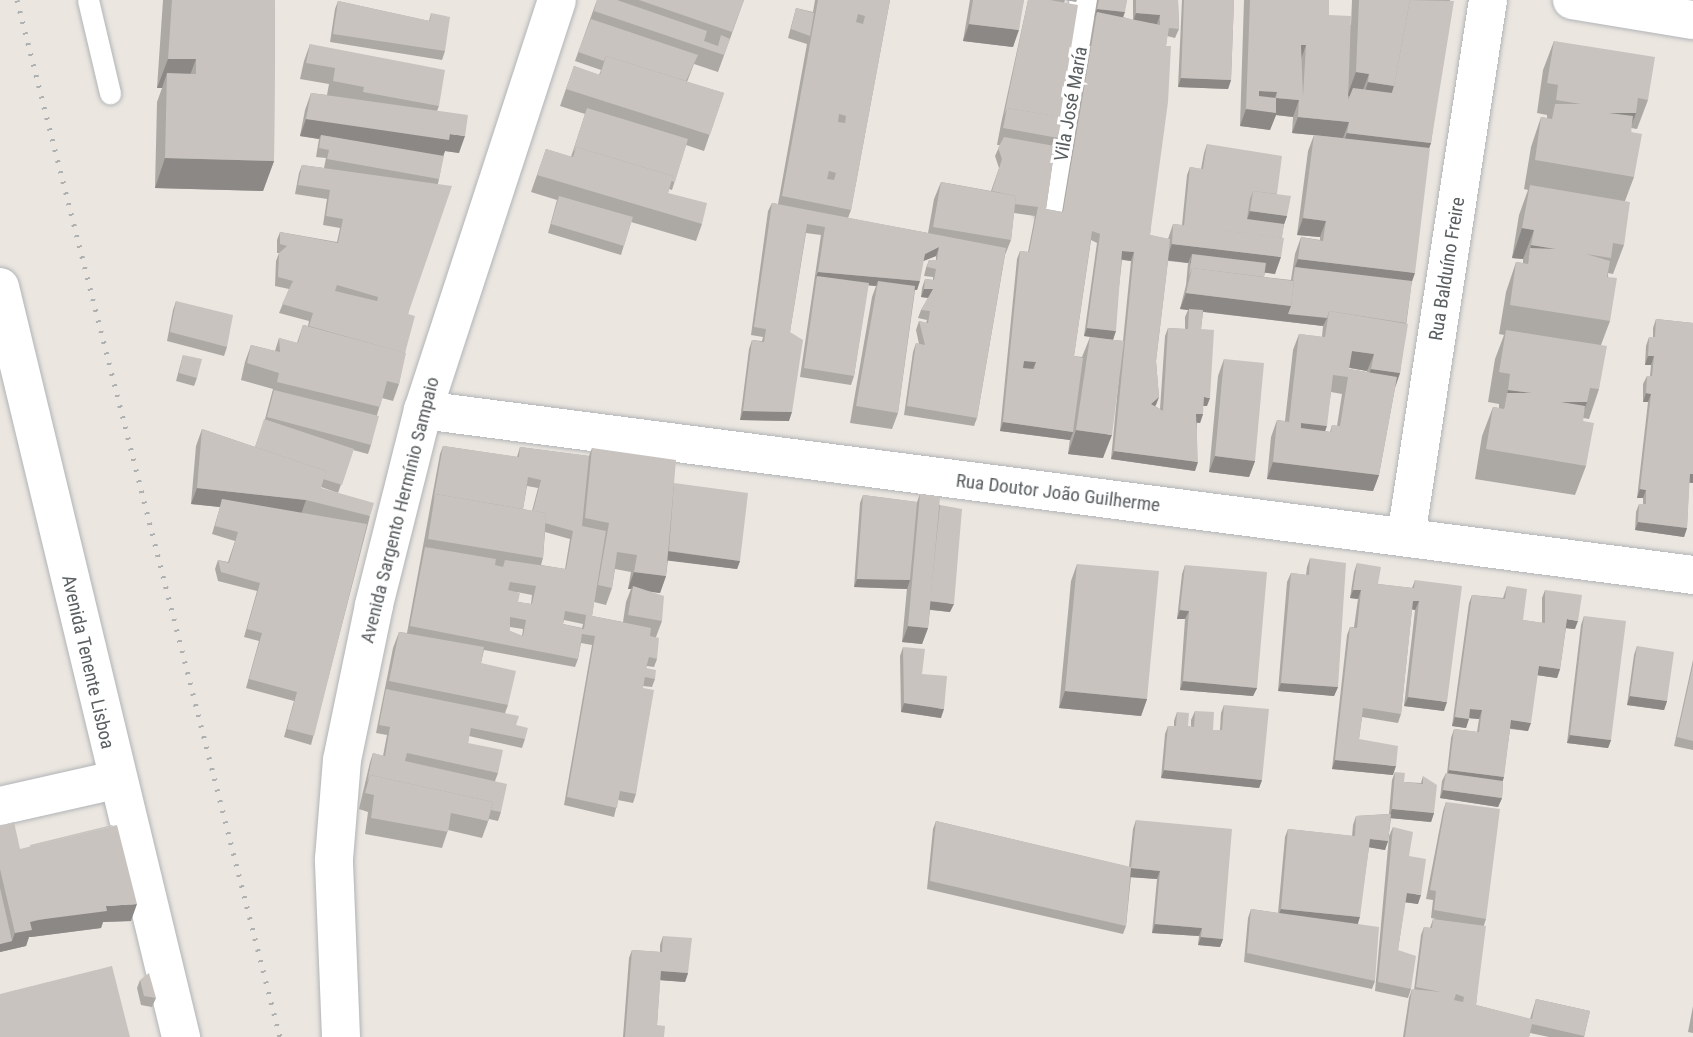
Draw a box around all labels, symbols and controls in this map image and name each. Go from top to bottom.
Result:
street label: Vila José María [1050,45,1092,163]
street label: Rua Balduíno Freire [1424,196,1470,342]
street label: Avenida Sargento Hermínio Sampaio [356,375,444,645]
street label: Rua Doutor João Guilherme [955,469,1161,517]
street label: Avenida Tenente Lisboa [57,573,119,751]

